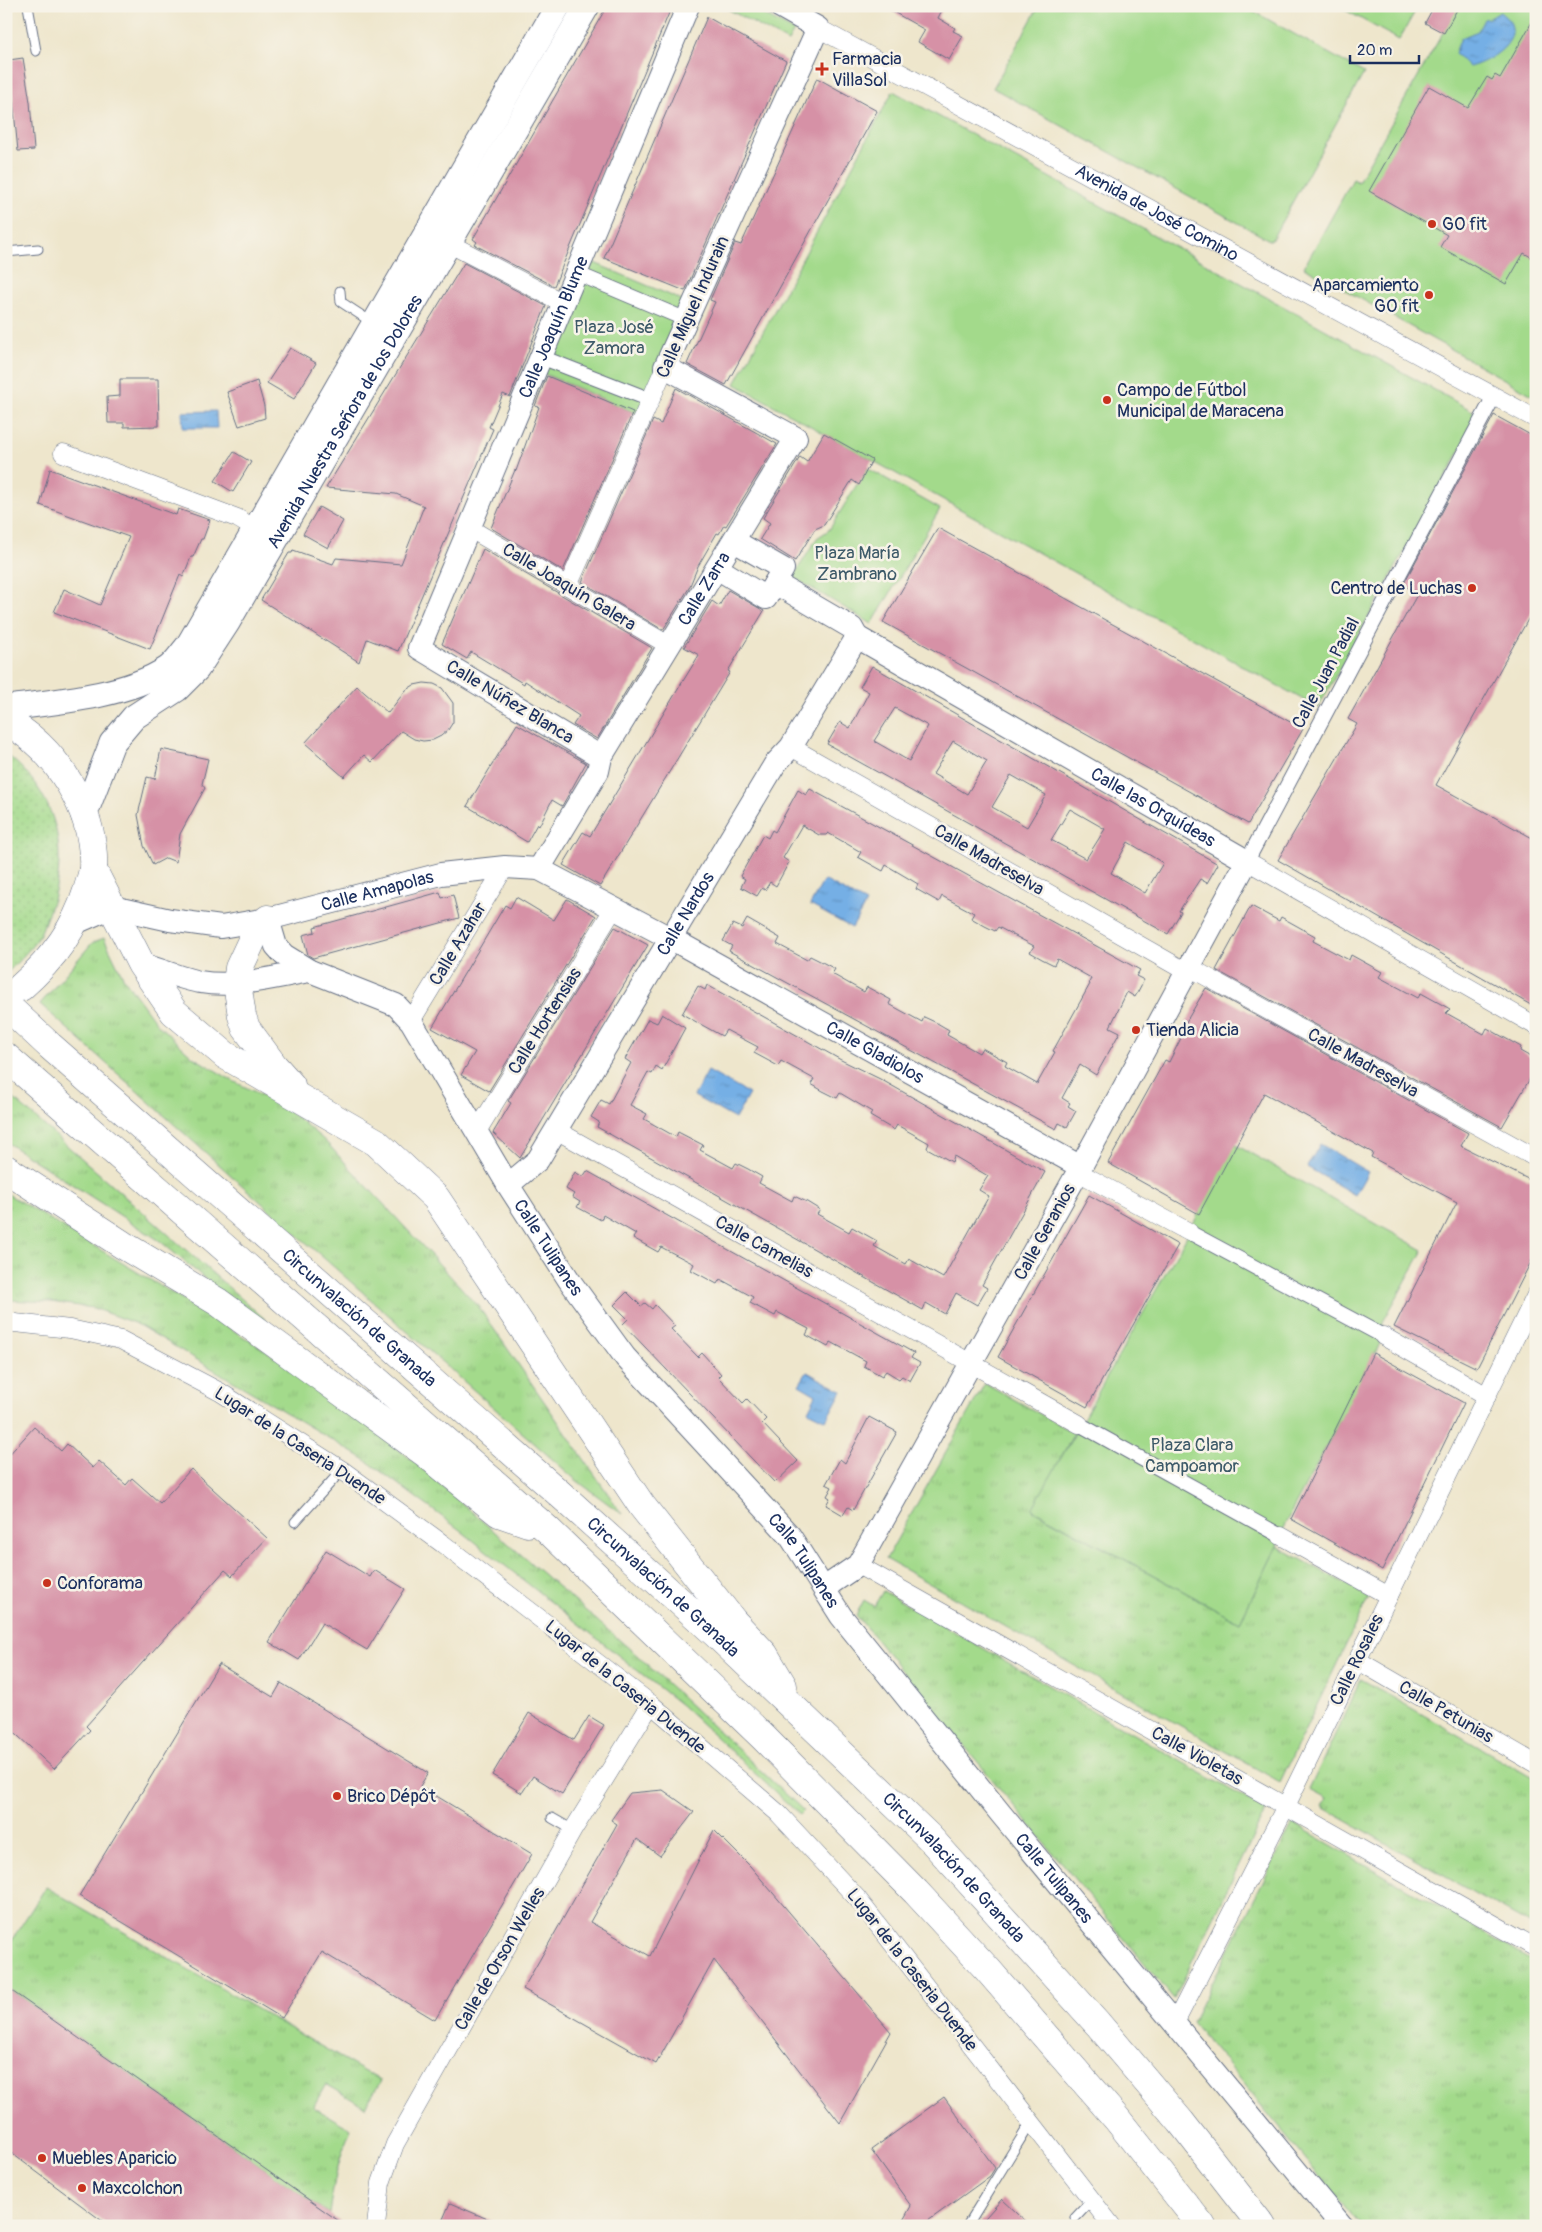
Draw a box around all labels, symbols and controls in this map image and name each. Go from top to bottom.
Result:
scale bar [1350,32,1418,64]
text: 20 m [1357,41,1392,60]
place label: Farmacia VillaSol [832,48,902,92]
marker: Farmacia VillaSol [816,63,828,75]
street label: Avenida de José Comino [1071,159,1243,267]
place label: GO fit [1442,213,1488,236]
marker: GO fit [1426,218,1438,230]
street label: Calle Miguel Indurain [651,232,735,382]
street label: Calle Joaquín Blume [513,252,593,402]
place label: Aparcamiento GO fit [1312,274,1420,318]
marker: Aparcamiento GO fit [1423,289,1435,301]
street label: Avenida Nuestra Señora de los Dolores [262,291,427,552]
park label: Plaza José Zamora [574,316,654,360]
place label: Campo de Fútbol Municipal de Maracena [1117,379,1284,423]
marker: Campo de Fútbol Municipal de Maracena [1101,394,1113,406]
street label: Calle Joaquín Galera [498,538,640,636]
park label: Plaza María Zambrano [814,542,900,586]
street label: Calle Zarra [673,547,735,630]
place label: Centro de Luchas [1330,577,1462,600]
marker: Centro de Luchas [1466,582,1478,594]
street label: Calle Juan Padial [1287,613,1365,733]
street label: Calle Núñez Blanca [442,655,578,749]
street label: Calle las Orquídeas [1087,762,1220,852]
street label: Calle Madreselva [930,819,1048,901]
street label: Calle Amapolas [318,865,436,916]
street label: Calle Nardos [651,868,719,960]
street label: Calle Azahar [424,898,492,990]
street label: Calle Hortensias [503,963,587,1079]
street label: Calle Gladiolos [822,1016,928,1089]
place label: Tienda Alicia [1146,1019,1239,1042]
street label: Calle Madreselva [1303,1023,1423,1103]
marker: Tienda Alicia [1130,1024,1142,1036]
street label: Calle Geranios [1009,1180,1081,1284]
street label: Calle Tulipanes [509,1195,588,1300]
street label: Calle Camelias [711,1211,817,1283]
street label: Circunvalación de Granada [277,1244,442,1392]
street label: Lugar de la Caseria Duende [210,1382,390,1510]
park label: Plaza Clara Campoamor [1145,1434,1240,1478]
street label: Calle Tulipanes [763,1508,844,1612]
street label: Circunvalación de Granada [582,1512,745,1662]
place label: Conforama [57,1572,143,1595]
marker: Conforama [41,1577,53,1589]
street label: Calle Rosales [1325,1611,1389,1709]
street label: Lugar de la Caseria Duende [540,1615,710,1759]
street label: Calle Petunias [1394,1676,1498,1748]
street label: Calle Violetas [1147,1721,1247,1791]
place label: Brico Dépôt [347,1785,437,1808]
street label: Circunvalación de Granada [878,1787,1030,1947]
marker: Brico Dépôt [331,1790,343,1802]
street label: Calle Tulipanes [1010,1828,1098,1928]
street label: Calle de Orson Welles [450,1883,550,2035]
street label: Lugar de la Caseria Duende [841,1884,983,2056]
place label: Muebles Aparicio [52,2147,177,2170]
marker: Muebles Aparicio [36,2152,48,2164]
place label: Maxcolchon [92,2177,183,2200]
marker: Maxcolchon [76,2182,88,2194]

